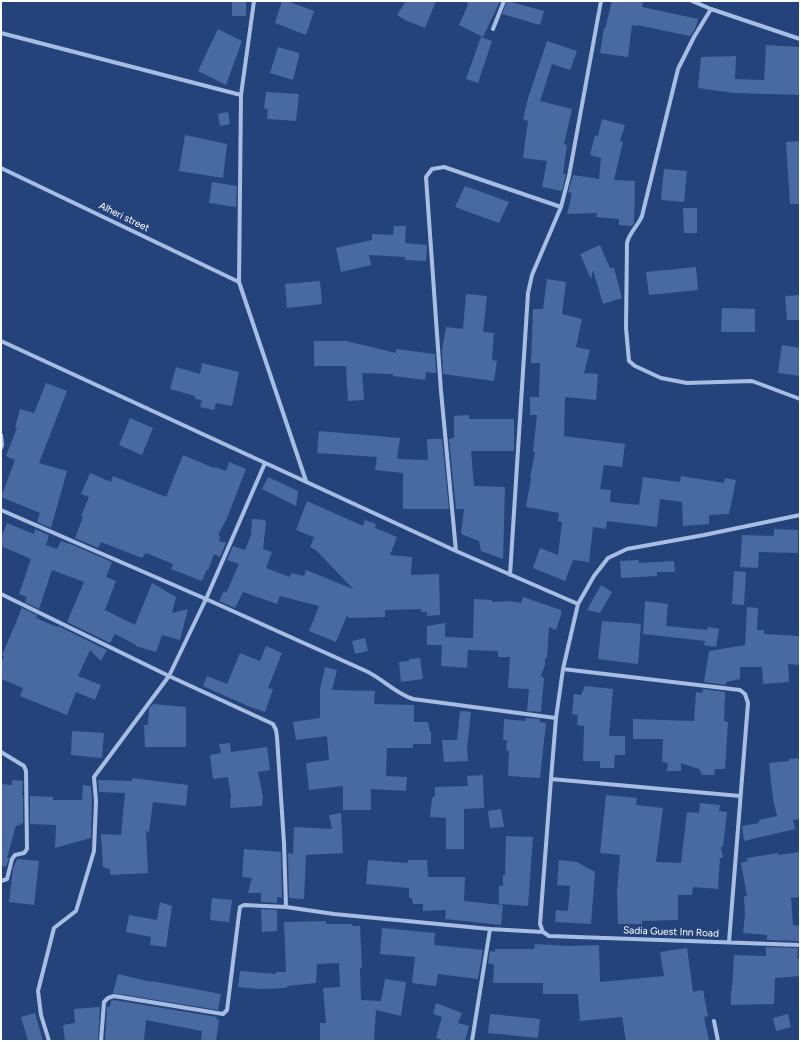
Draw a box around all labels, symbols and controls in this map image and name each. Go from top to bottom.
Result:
street label: Alheri street [97,200,151,234]
street label: Sadia Guest Inn Road [623,924,719,940]

